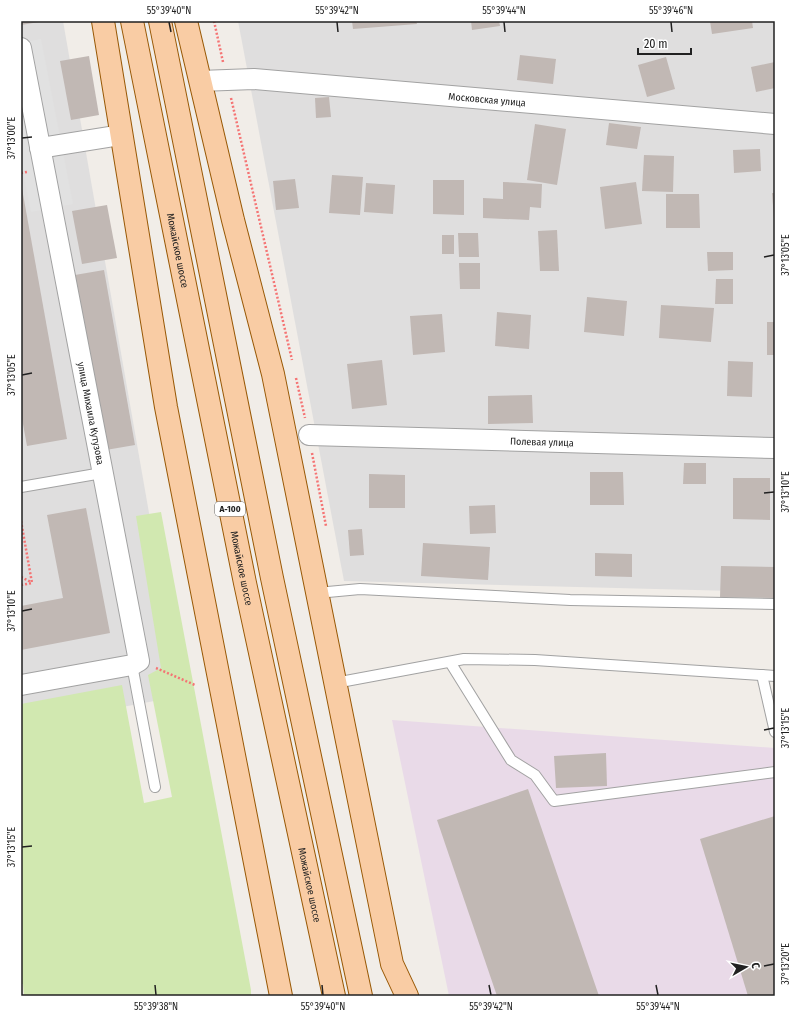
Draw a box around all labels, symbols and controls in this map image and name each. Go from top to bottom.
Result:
text: 55°39'40"N [147,5,191,17]
text: 55°39'42"N [315,5,359,17]
text: 55°39'44"N [482,5,526,17]
text: 55°39'46"N [649,5,693,17]
scale bar [638,30,691,56]
text: 20 m [644,37,668,51]
street label: Московская улица [448,91,526,109]
text: 37°13'00"E [6,116,18,159]
street label: Можайское шоссе [164,212,191,289]
text: 37°13'05"E [780,234,792,276]
text: 37°13'05"E [6,354,18,396]
street label: улица Михаила Кутузова [75,361,106,466]
street label: Полевая улица [510,436,574,449]
text: 37°13'10"E [780,471,792,513]
road number: А-100 [215,502,245,516]
street label: Можайское шоссе [228,530,255,607]
text: 37°13'10"E [6,590,18,632]
text: 37°13'15"E [780,707,792,748]
text: 37°13'15"E [6,826,18,867]
street label: Можайское шоссе [295,847,323,923]
text: 37°13'20"E [780,943,792,985]
north arrow [726,947,766,987]
text: С [749,962,762,970]
text: 55°39'38"N [134,1001,178,1013]
text: 55°39'40"N [301,1001,345,1013]
text: 55°39'42"N [469,1001,513,1013]
text: 55°39'44"N [636,1001,680,1013]

